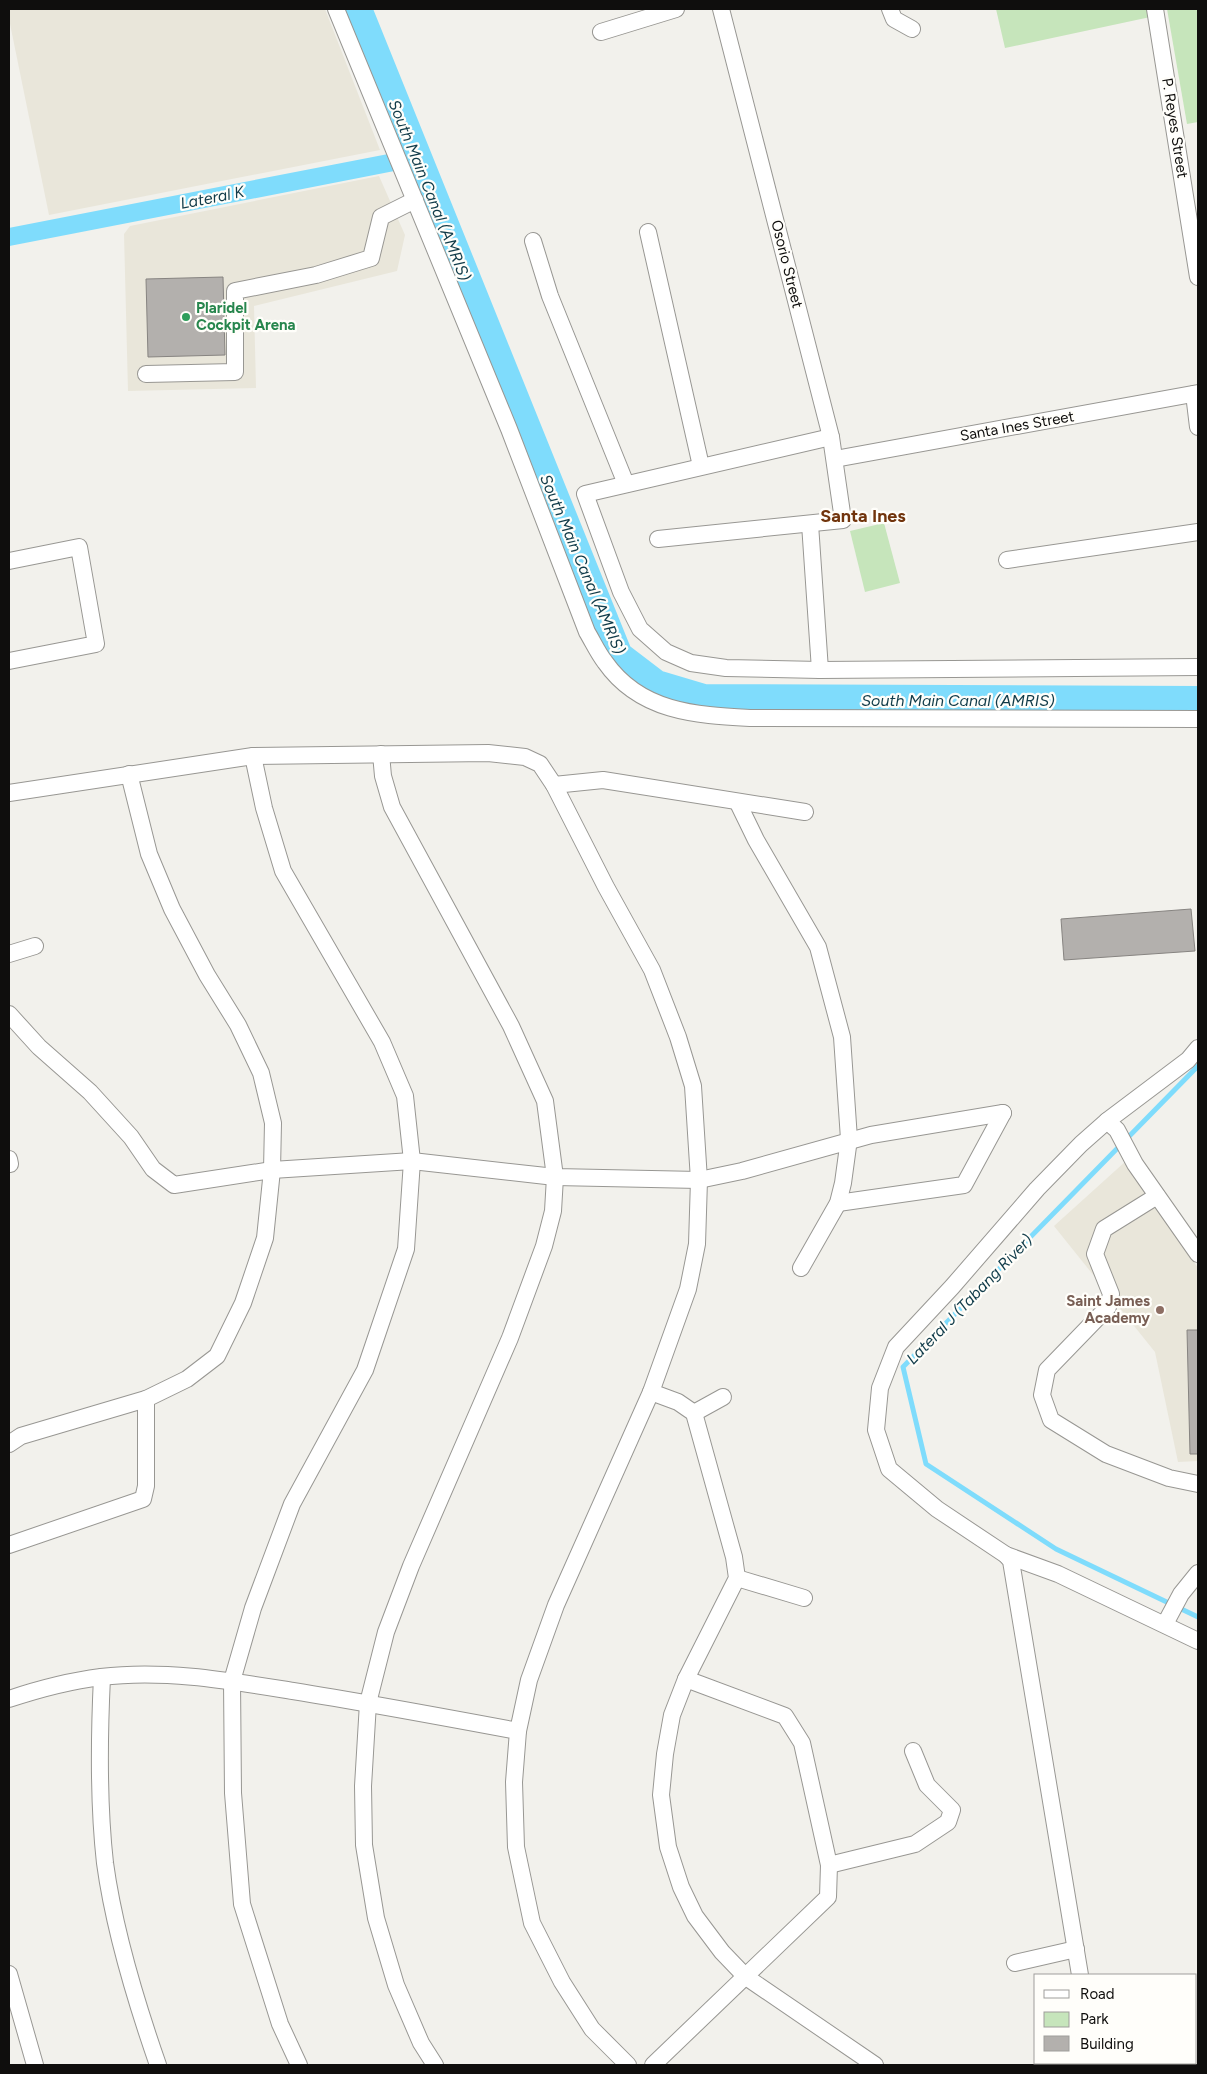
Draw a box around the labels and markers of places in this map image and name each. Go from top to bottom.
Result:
place label: Plaridel Cockpit Arena [196,299,296,334]
marker: Plaridel Cockpit Arena [180,311,192,323]
place label: Saint James Academy [1066,1292,1150,1327]
marker: Saint James Academy [1154,1304,1166,1316]

